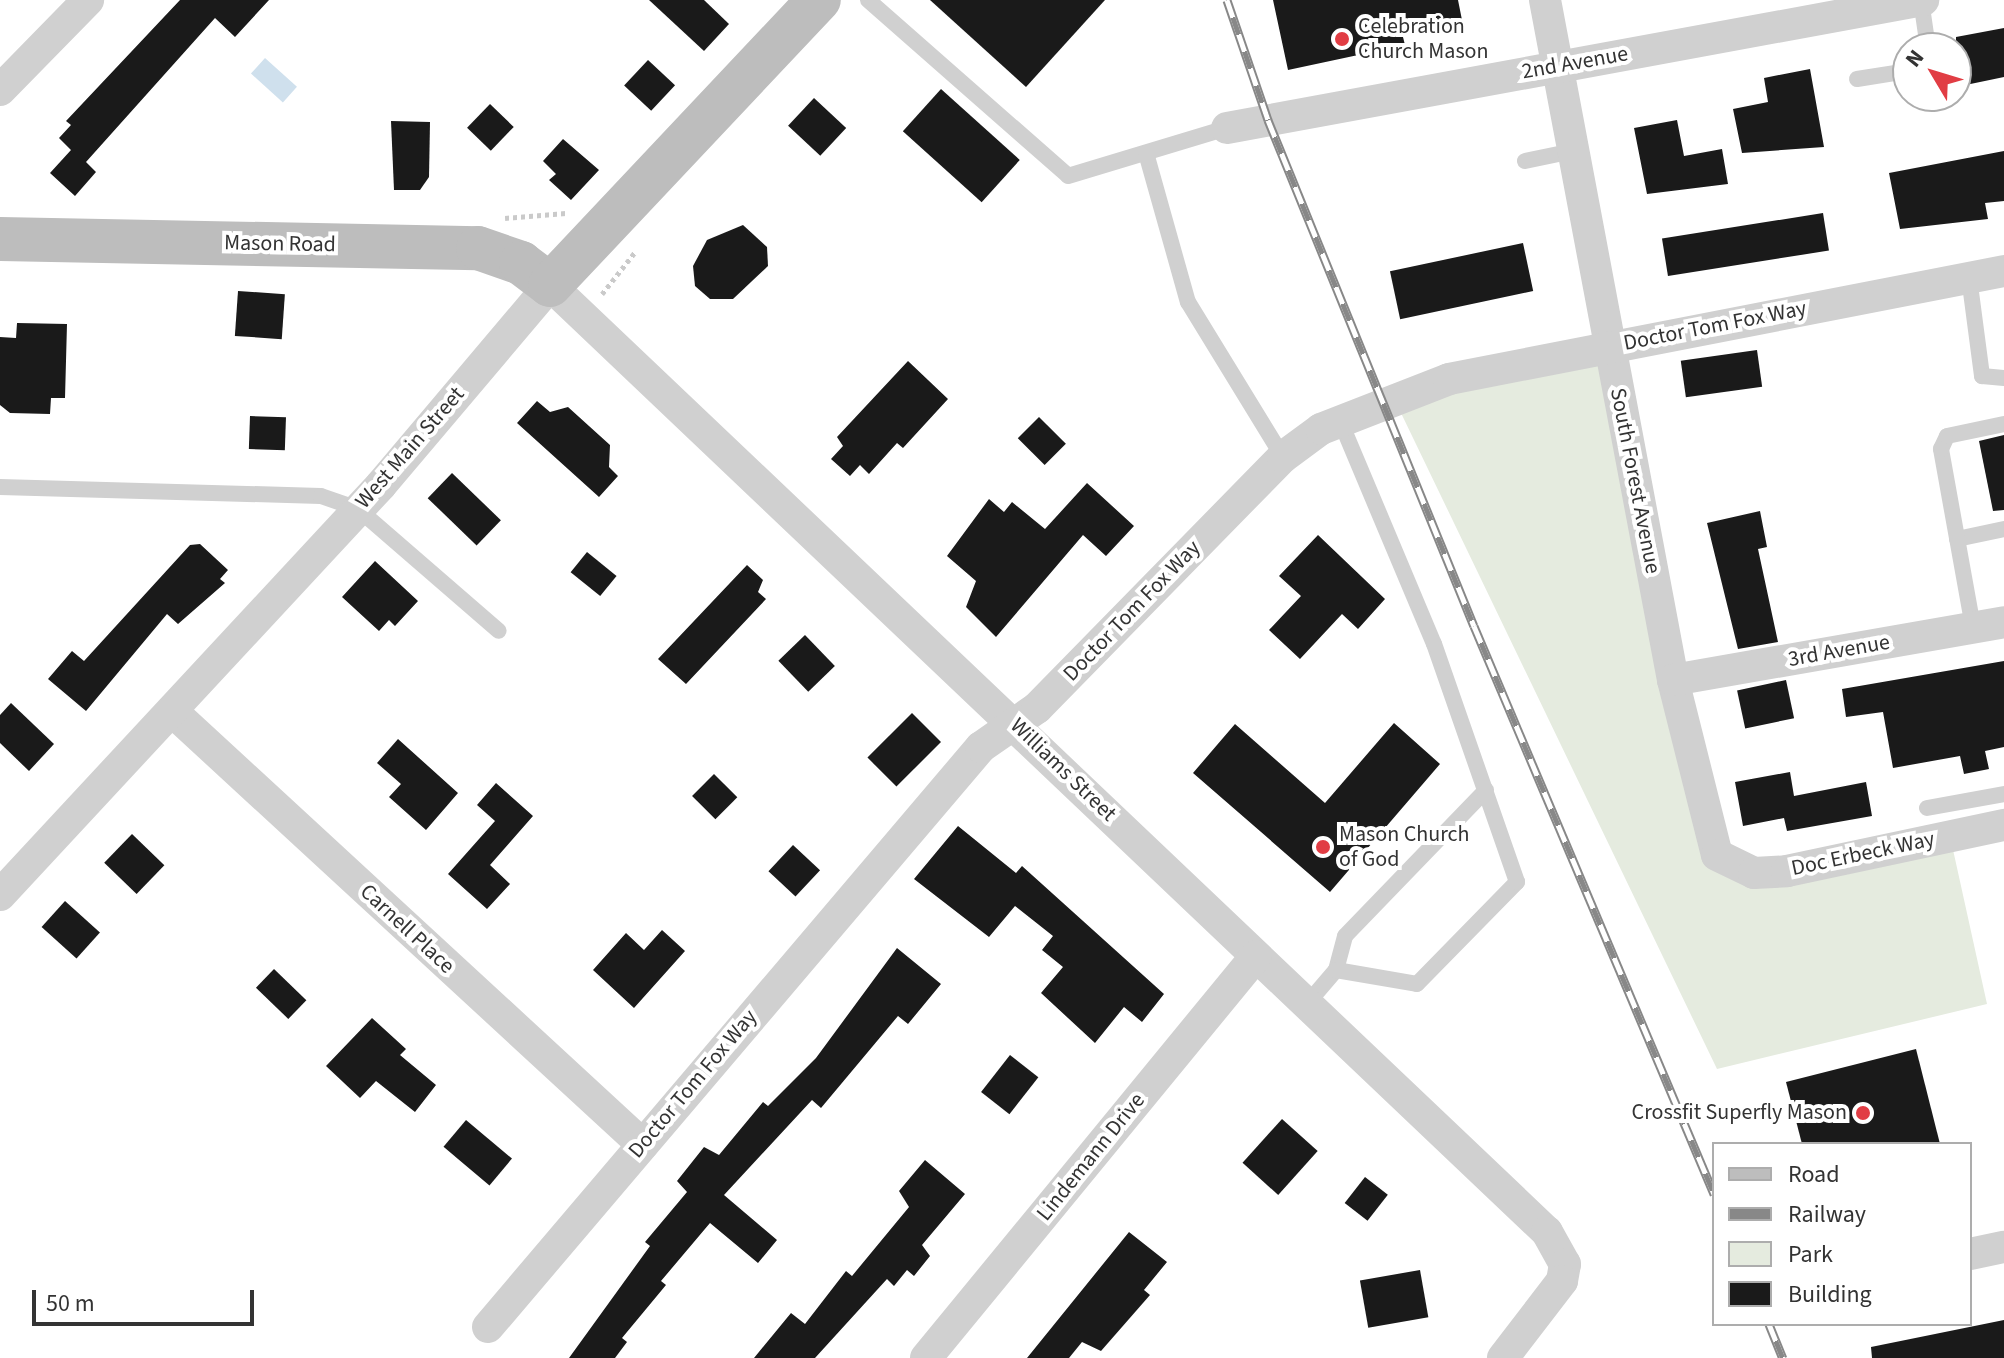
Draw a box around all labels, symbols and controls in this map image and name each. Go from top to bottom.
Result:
place label: Celebration Church Mason [1358,13,1489,64]
marker: Celebration Church Mason [1333,30,1351,48]
north arrow [1892,32,1972,112]
street label: 2nd Avenue [1520,41,1630,85]
text: N [1898,43,1932,74]
street label: Mason Road [224,230,336,258]
street label: Doctor Tom Fox Way [1621,295,1809,357]
street label: West Main Street [350,382,470,514]
street label: South Forest Avenue [1604,386,1666,576]
street label: Doctor Tom Fox Way [1058,535,1206,687]
street label: 3rd Avenue [1786,629,1892,673]
street label: Williams Street [1004,713,1122,827]
place label: Mason Church of God [1339,821,1470,872]
street label: Doc Erbeck Way [1789,826,1937,882]
marker: Mason Church of God [1314,838,1332,856]
street label: Carnell Place [354,879,460,979]
street label: Doctor Tom Fox Way [623,1004,763,1164]
street label: Lindemann Drive [1031,1088,1151,1226]
place label: Crossfit Superfly Mason [1632,1100,1847,1126]
marker: Crossfit Superfly Mason [1854,1104,1872,1122]
legend [1712,1142,1972,1326]
text: Road [1788,1157,1840,1192]
text: Railway [1788,1197,1866,1232]
text: Park [1788,1237,1833,1272]
scale bar [36,1274,258,1324]
text: Building [1788,1277,1872,1312]
text: 50 m [46,1286,95,1321]

